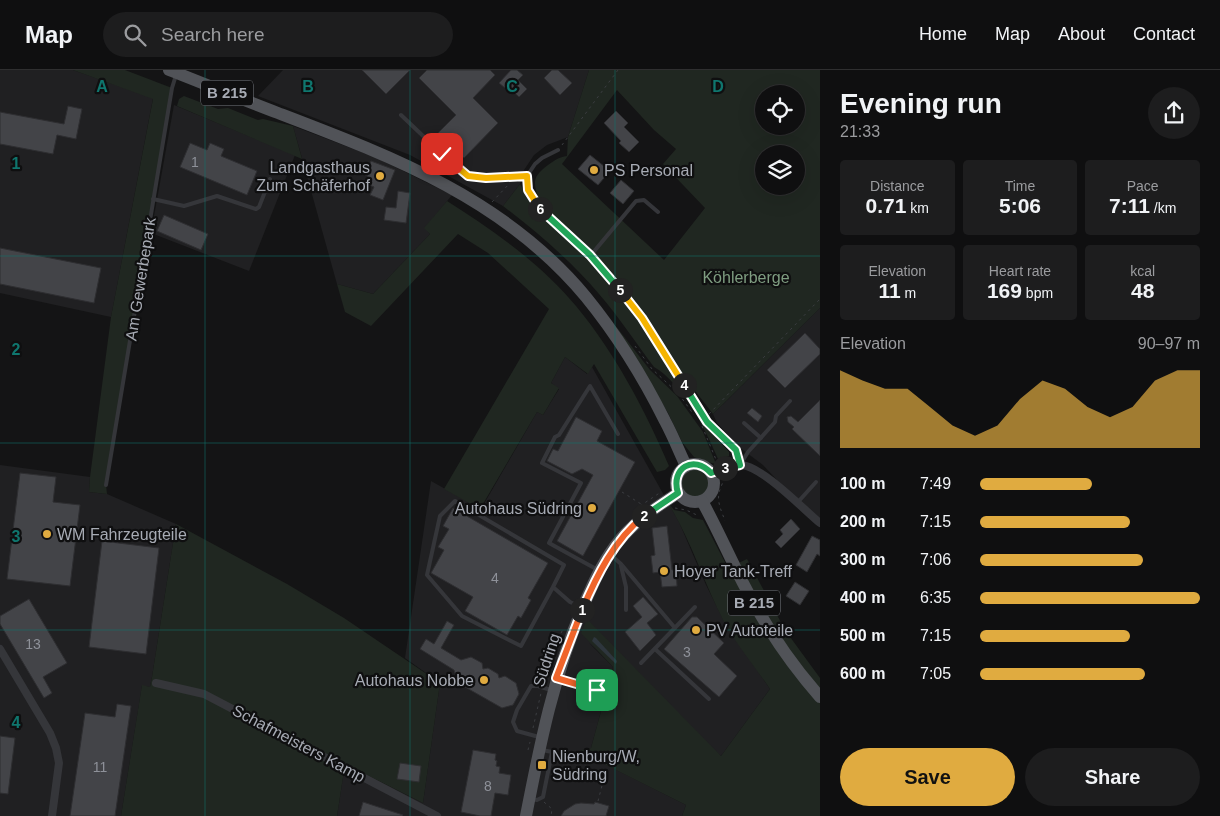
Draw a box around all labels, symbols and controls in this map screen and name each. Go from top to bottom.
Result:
search box [103,12,453,57]
text: Map [25,21,73,48]
icon: search [121,21,149,49]
text: Search here [161,24,265,45]
text: Home [919,24,967,44]
text: Map [995,24,1030,44]
text: About [1058,24,1105,44]
text: Contact [1133,24,1195,44]
text: A [96,78,108,95]
text: B [302,78,314,95]
text: C [506,78,518,95]
text: D [712,78,724,95]
road number: B 215 [201,80,253,106]
map controls [755,85,805,195]
button: locate [755,85,805,135]
button: share [1148,87,1200,139]
text: Evening run [840,88,1002,119]
text: 21:33 [840,123,880,140]
pin [421,133,463,175]
icon: check [428,140,456,168]
button: layers [755,145,805,195]
house number: 1 [191,154,199,170]
text: 1 [12,155,21,172]
place label: Landgasthaus Zum Schäferhof [256,159,371,194]
place label: PS Personal [604,162,693,179]
marker: PS Personal [588,164,600,176]
marker: Landgasthaus Zum Schäferhof [374,170,386,182]
text: Distance [870,178,925,194]
text: Time [1005,178,1035,194]
text: Pace [1127,178,1159,194]
text: 0.71 [866,194,906,217]
text: 5:06 [999,194,1041,217]
text: 7:11 [1109,194,1150,217]
pin: 6 [528,196,552,222]
text: km [906,200,929,216]
text: /km [1150,200,1176,216]
text: 6 [537,201,544,217]
street label: Am Gewerbepark [122,215,159,342]
text: Elevation [869,263,926,279]
text: Heart rate [989,263,1051,279]
text: kcal [1130,263,1155,279]
park label: Köhlerberge [702,269,790,286]
pin: 5 [608,278,632,302]
text: 11 [878,279,901,302]
text: 169 [987,279,1022,302]
text: 48 [1131,279,1154,302]
text: 5 [617,282,624,298]
text: m [901,285,916,301]
text: bpm [1022,285,1053,301]
text: Elevation [840,335,906,352]
text: 90–97 m [1138,335,1200,352]
text: 2 [12,341,21,358]
pin: 4 [672,372,696,398]
text: 4 [681,377,688,393]
pin: 3 [712,456,738,480]
text: 3 [722,460,729,476]
text: 100 m [840,475,885,492]
text: 7:49 [920,475,951,492]
place label: Autohaus Südring [455,500,582,517]
marker: Autohaus Südring [586,502,598,514]
pin: 2 [632,504,656,528]
text: 2 [641,508,648,524]
text: 200 m [840,513,885,530]
text: 7:15 [920,513,951,530]
place label: WM Fahrzeugteile [57,526,187,543]
text: 3 [12,528,21,545]
marker: WM Fahrzeugteile [41,528,53,540]
text: 300 m [840,551,885,568]
text: 7:06 [920,551,951,568]
place label: Hoyer Tank-Treff [674,563,793,580]
marker: Hoyer Tank-Treff [658,565,670,577]
house number: 4 [491,570,499,586]
text: 400 m [840,589,885,606]
text: 6:35 [920,589,951,606]
road number: B 215 [728,590,780,616]
pin: 1 [570,598,594,622]
text: 1 [579,602,586,618]
place label: PV Autoteile [706,622,793,639]
marker: PV Autoteile [690,624,702,636]
text: 500 m [840,627,885,644]
text: 7:15 [920,627,951,644]
street label: Südring [530,631,563,689]
house number: 13 [25,636,41,652]
house number: 3 [683,644,691,660]
text: 600 m [840,665,885,682]
text: 7:05 [920,665,951,682]
pin [576,669,618,711]
place label: Autohaus Nobbe [355,672,474,689]
marker: Autohaus Nobbe [478,674,490,686]
icon: arrive [583,676,611,704]
street label: Schafmeisters Kamp [230,701,368,786]
text: 4 [12,714,21,731]
place label: Nienburg/W, Südring [552,748,640,783]
button: Save [840,748,1015,806]
button: Share [1025,748,1200,806]
house number: 11 [93,759,107,775]
marker: Nienburg/W, Südring [536,759,548,771]
house number: 8 [484,778,492,794]

